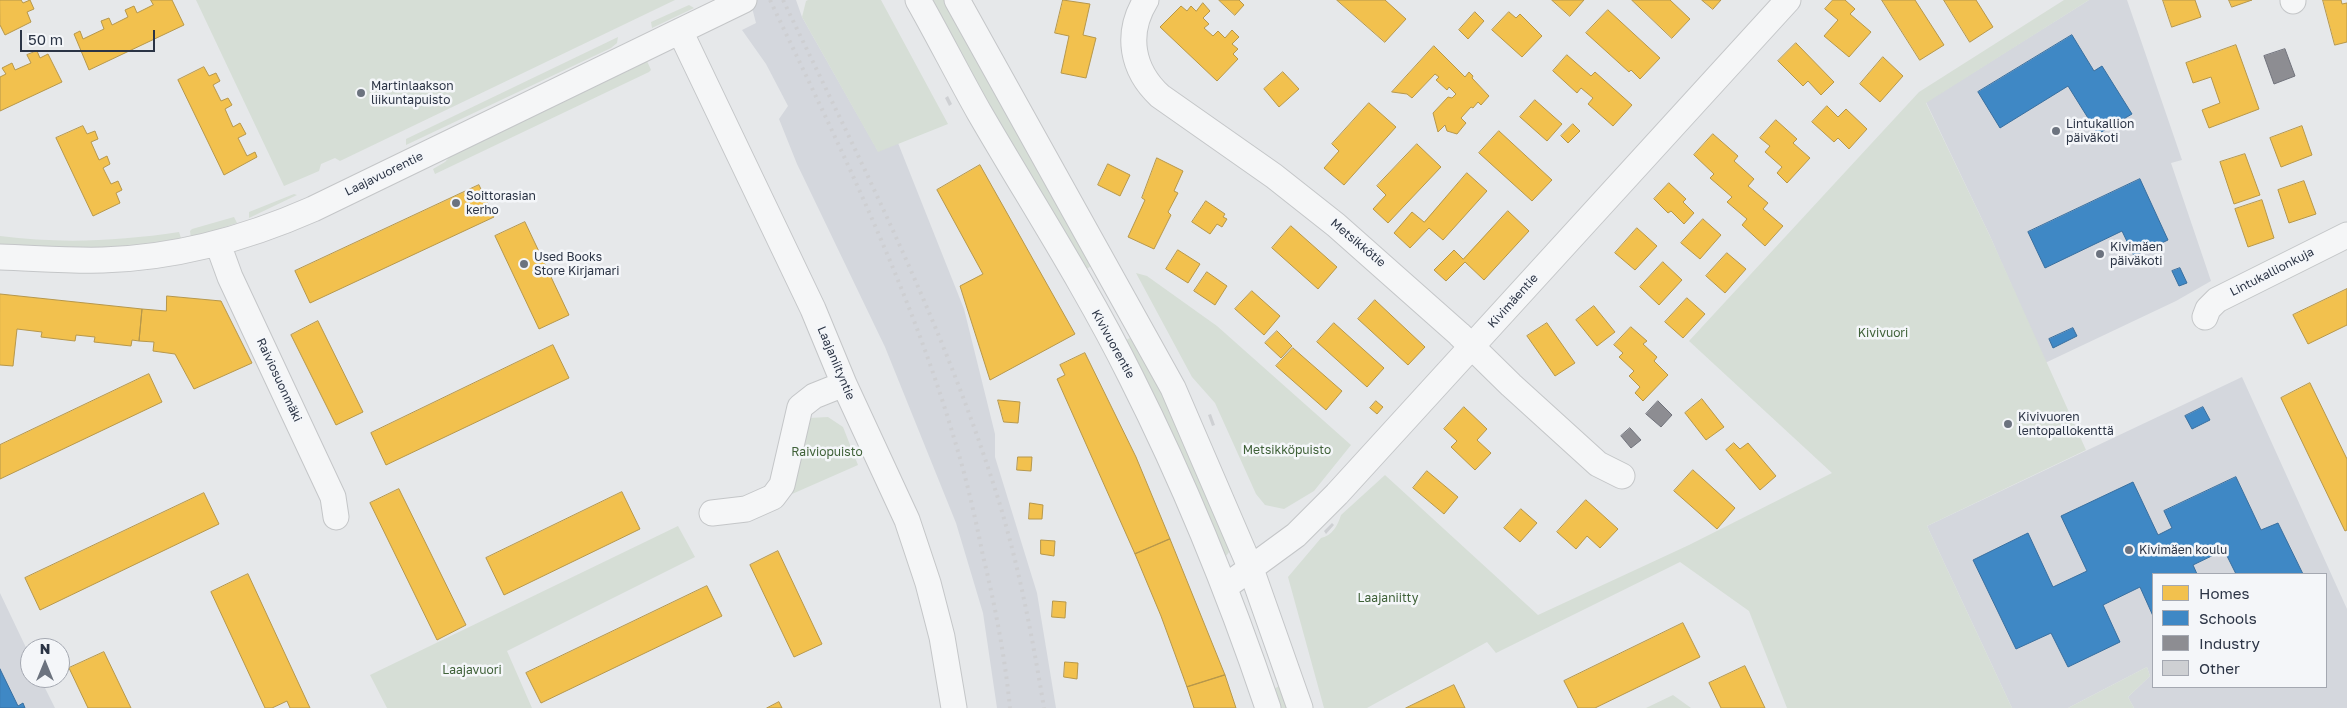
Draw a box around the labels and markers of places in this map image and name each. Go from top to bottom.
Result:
place label: Martinlaakson liikuntapuisto [371,79,454,107]
marker: Martinlaakson liikuntapuisto [355,87,367,99]
place label: Lintukallion päiväkoti [2066,117,2134,145]
marker: Lintukallion päiväkoti [2050,125,2062,137]
place label: Soittorasian kerho [466,189,536,217]
marker: Soittorasian kerho [450,197,462,209]
place label: Kivimäen päiväkoti [2110,240,2163,268]
marker: Kivimäen päiväkoti [2094,248,2106,260]
place label: Used Books Store Kirjamari [534,250,619,278]
marker: Used Books Store Kirjamari [518,258,530,270]
place label: Kivivuoren lentopallokenttä [2018,410,2114,438]
marker: Kivivuoren lentopallokenttä [2002,418,2014,430]
place label: Kivimäen koulu [2139,543,2227,557]
marker: Kivimäen koulu [2123,544,2135,556]

